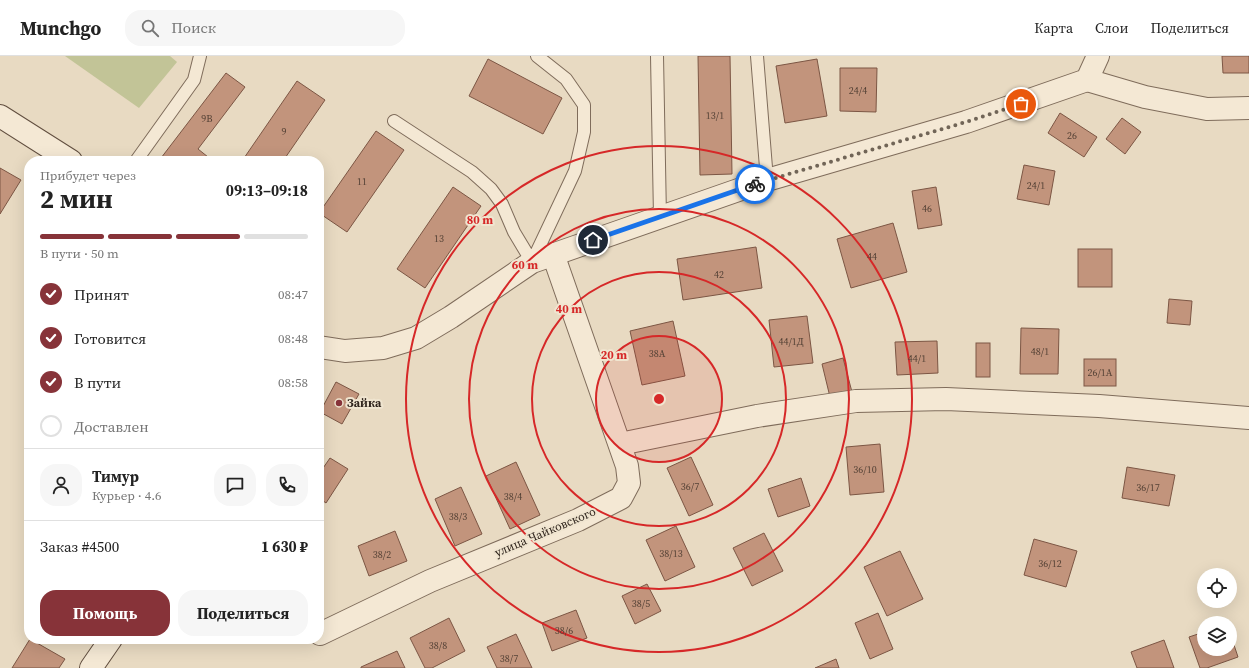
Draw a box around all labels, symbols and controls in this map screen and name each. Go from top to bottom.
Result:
search box [125,10,405,46]
text: Munchgo [20,15,101,41]
icon: search [139,17,161,39]
text: Поиск [171,17,216,38]
text: Карта [1034,18,1073,38]
text: Слои [1095,18,1129,38]
text: Поделиться [1151,18,1229,38]
house number: 24/4 [849,84,867,97]
pin [1004,87,1038,121]
icon: bag [1010,93,1032,115]
house number: 13/1 [706,109,724,122]
house number: 9В [201,112,213,125]
house number: 9 [282,125,287,138]
house number: 26 [1067,129,1077,142]
courier [735,164,775,204]
text: Прибудет через [40,167,136,184]
icon: bike [744,173,766,195]
house number: 11 [357,175,367,188]
house number: 24/1 [1027,179,1045,192]
text: 09:13–09:18 [226,180,308,201]
text: 2 мин [40,181,113,217]
house number: 46 [922,202,932,215]
text: 80 m [467,212,493,228]
pin [576,223,610,257]
icon: home [582,229,604,251]
house number: 13 [434,232,444,245]
text: В пути · 50 m [40,245,119,262]
house number: 44 [867,250,877,263]
text: 60 m [512,257,538,273]
house number: 42 [714,268,724,281]
icon: check [40,283,62,305]
text: Принят [74,284,129,305]
text: 08:47 [278,286,308,303]
text: 40 m [556,301,582,317]
icon: check [40,327,62,349]
text: Готовится [74,328,146,349]
text: 08:48 [278,330,308,347]
house number: 44/1Д [778,335,804,348]
house number: 48/1 [1031,345,1049,358]
text: 20 m [601,347,627,363]
house number: 38А [649,347,666,360]
house number: 44/1 [908,352,926,365]
house number: 26/1А [1088,366,1113,379]
icon: check [40,371,62,393]
text: В пути [74,372,121,393]
text: 08:58 [278,374,308,391]
centre of rings [652,392,666,406]
place label: Зайка [347,395,382,411]
marker: Зайка [334,398,344,408]
text: Доставлен [74,416,149,437]
house number: 36/10 [853,463,877,476]
button: person [40,464,82,506]
button: chat [214,464,256,506]
button: phone [266,464,308,506]
text: Тимур [92,466,139,487]
house number: 36/7 [681,480,699,493]
house number: 36/17 [1136,481,1160,494]
text: Курьер · 4.6 [92,487,162,504]
house number: 38/4 [504,490,522,503]
street label: улица Чайковского [492,503,598,561]
house number: 38/3 [449,510,467,523]
text: Заказ #4500 [40,536,119,557]
text: 1 630 ₽ [261,536,308,557]
house number: 38/13 [659,547,683,560]
house number: 38/2 [373,548,391,561]
house number: 36/12 [1038,557,1062,570]
map controls [1197,568,1237,656]
button: locate [1197,568,1237,608]
button: Помощь [40,590,170,636]
button: Поделиться [178,590,308,636]
house number: 38/5 [632,597,650,610]
button: layers [1197,616,1237,656]
house number: 38/6 [555,624,573,637]
house number: 38/8 [429,639,447,652]
house number: 38/7 [500,652,518,665]

